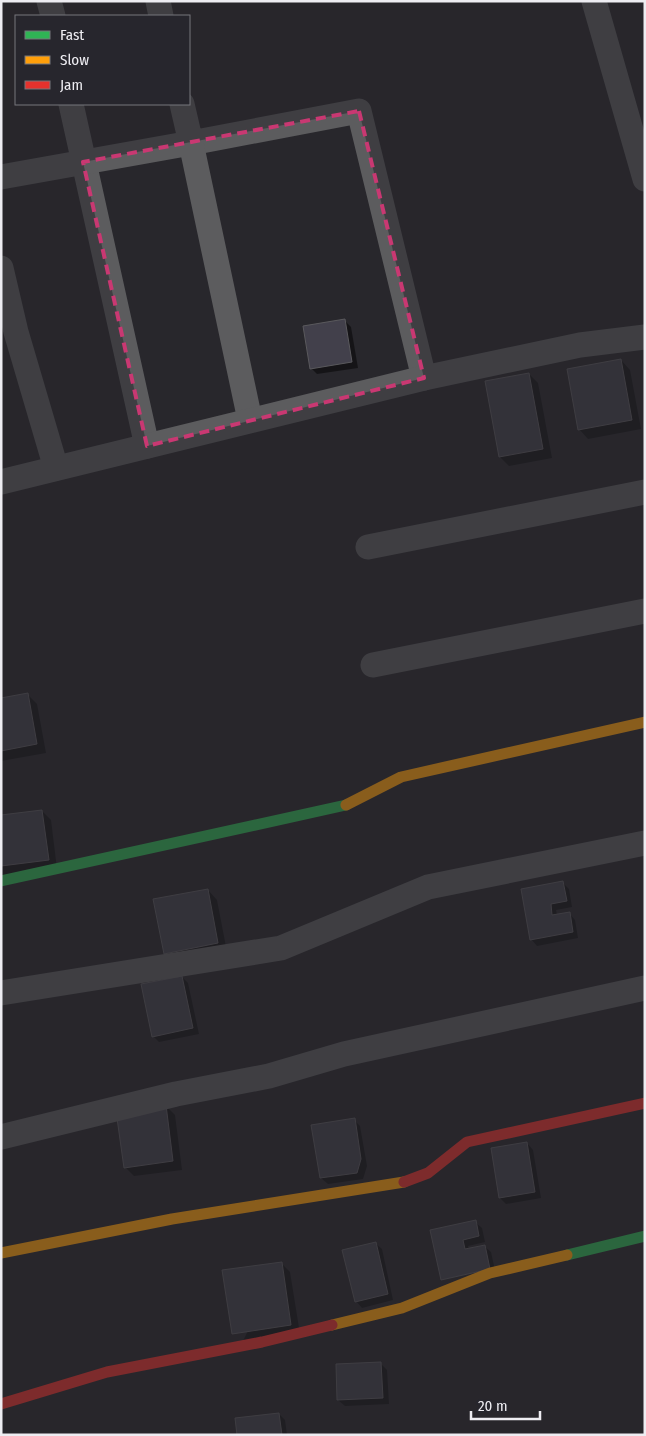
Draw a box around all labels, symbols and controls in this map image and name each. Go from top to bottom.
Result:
legend [15,15,190,105]
text: Fast [60,26,84,44]
text: Slow [60,51,89,69]
text: Jam [60,76,83,94]
scale bar [471,1388,540,1420]
text: 20 m [478,1397,508,1415]

